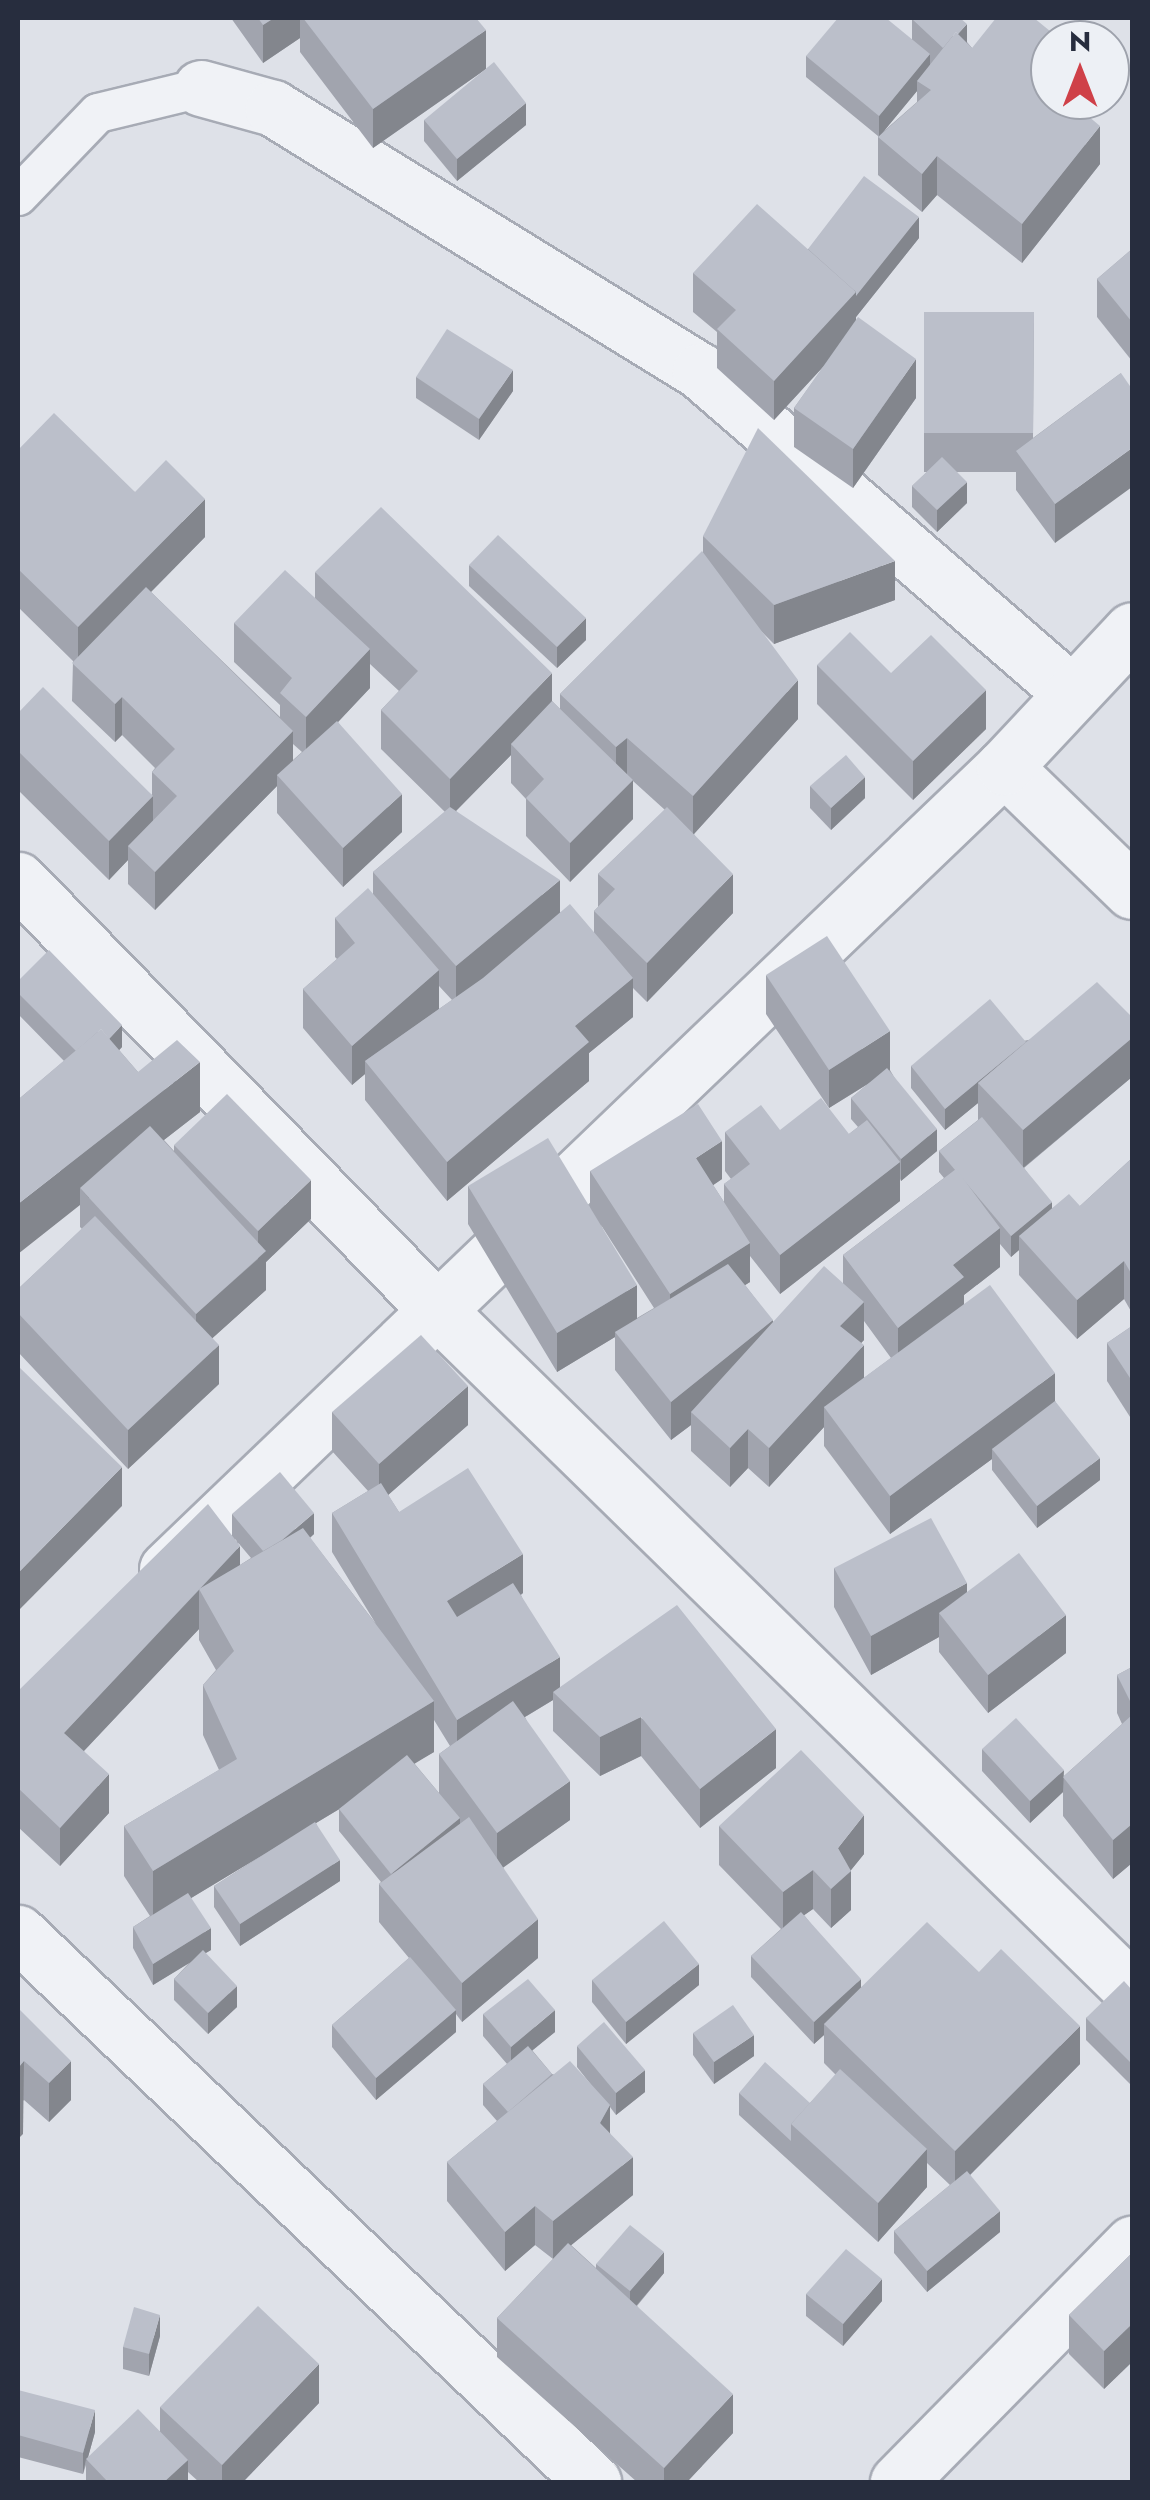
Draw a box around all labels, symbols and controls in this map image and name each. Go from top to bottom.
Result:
north arrow [1030,20,1130,120]
text: N [1069,21,1091,62]

